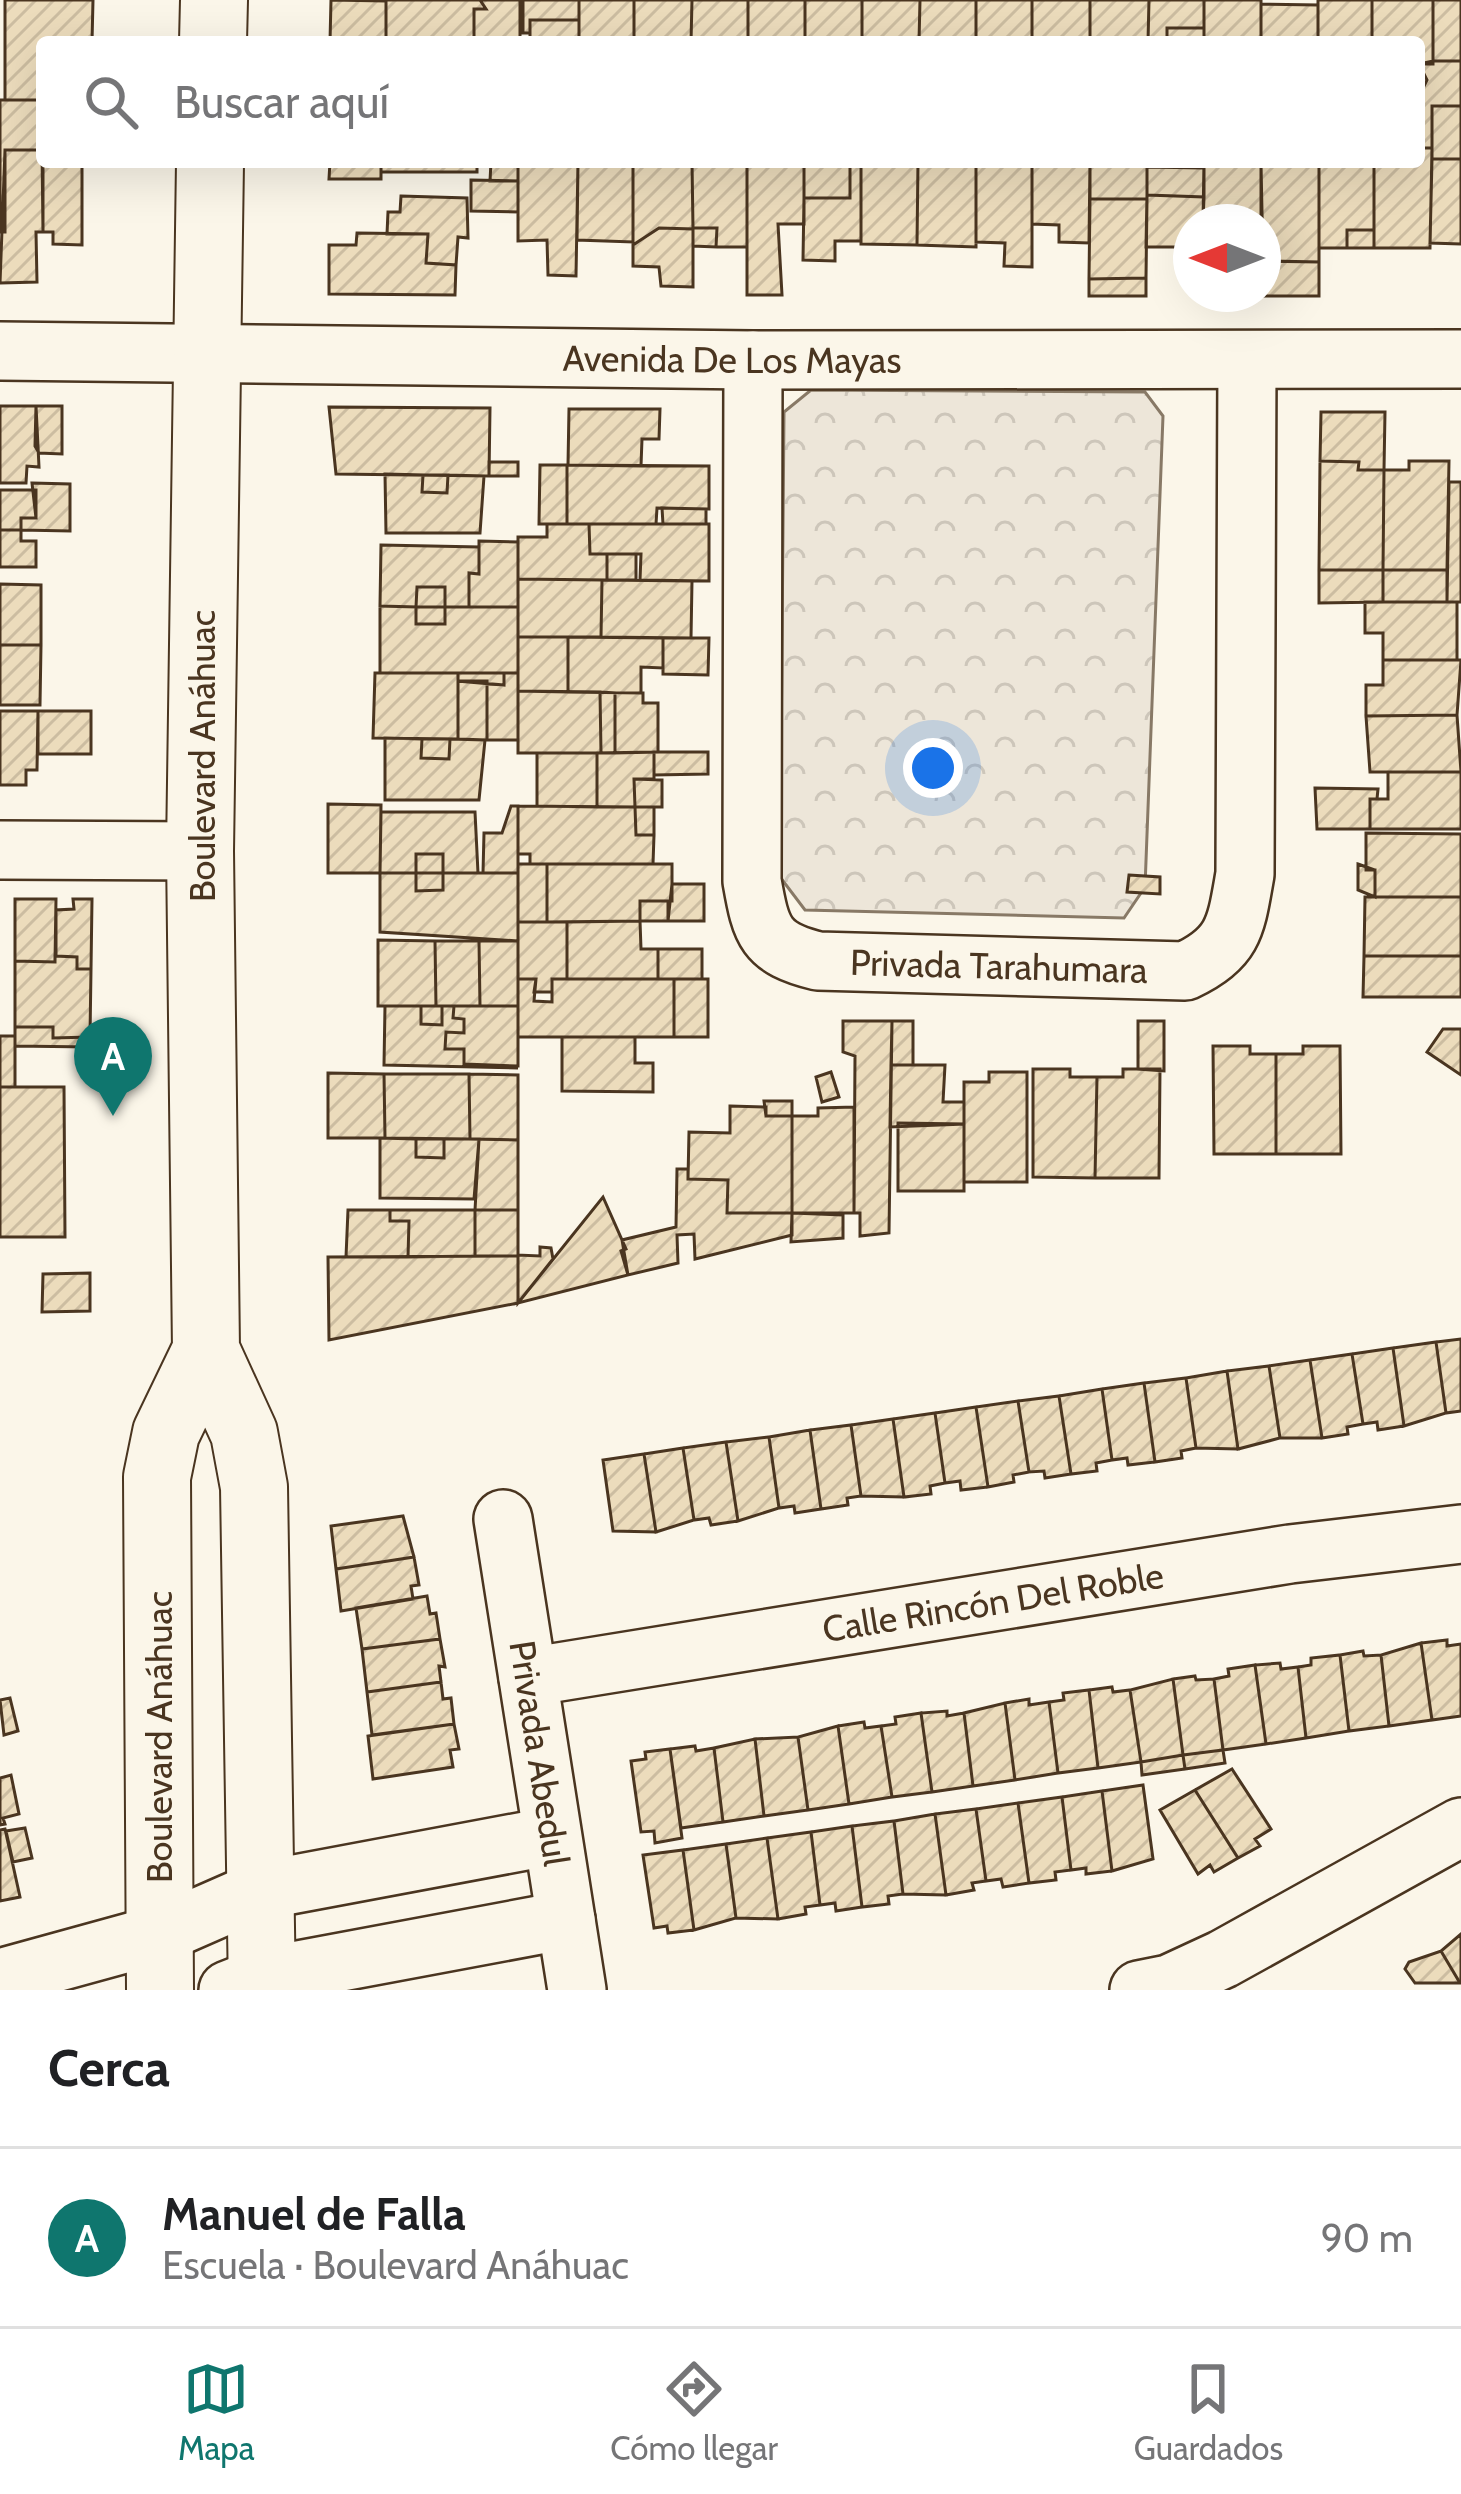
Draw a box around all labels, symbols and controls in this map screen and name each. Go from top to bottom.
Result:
search box [36,36,1425,168]
icon: search [78,69,144,135]
text: Buscar aquí [174,75,389,129]
north arrow [1173,204,1281,312]
street label: Avenida De Los Mayas [562,336,901,382]
street label: Boulevard Anáhuac [180,610,224,902]
your location [903,738,963,798]
street label: Privada Tarahumara [849,940,1148,992]
pin: A [74,1017,152,1116]
street label: Calle Rincón Del Roble [819,1553,1167,1651]
street label: Boulevard Anáhuac [137,1591,181,1883]
street label: Privada Abedul [500,1637,579,1869]
text: Cerca [48,2037,170,2099]
text: Manuel de Falla [162,2187,466,2241]
text: A [75,2214,99,2262]
text: 90 m [1321,2214,1413,2262]
text: Escuela · Boulevard Anáhuac [162,2241,629,2289]
tab: Mapa [178,2356,255,2468]
tab: Cómo llegar [610,2356,778,2468]
tab: Guardados [1134,2356,1283,2468]

